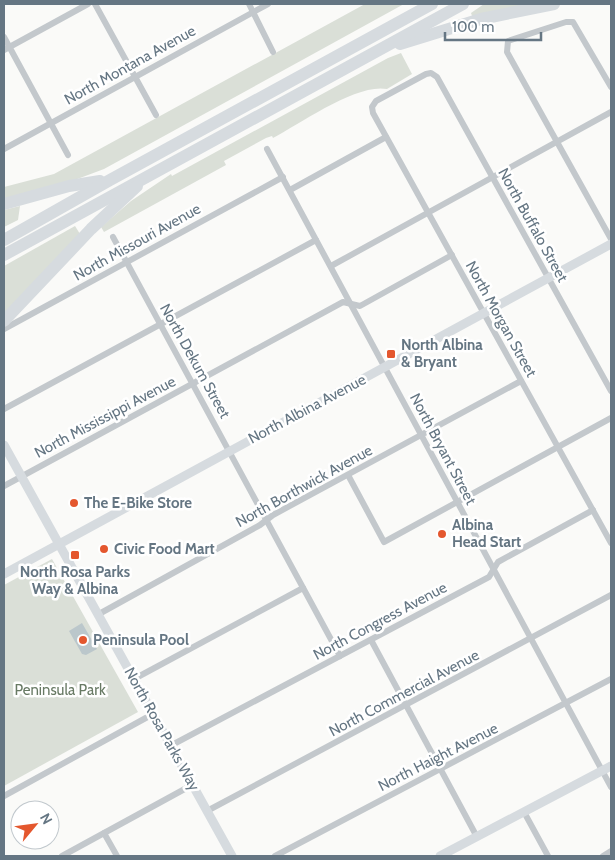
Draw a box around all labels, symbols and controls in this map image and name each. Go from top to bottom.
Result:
scale bar [445,10,541,42]
text: 100 m [452,18,494,36]
street label: North Montana Avenue [61,21,199,109]
street label: North Buffalo Street [494,165,572,285]
street label: North Missouri Avenue [70,199,204,284]
street label: North Morgan Street [462,258,540,380]
street label: North Dekum Street [156,301,234,421]
place label: North Albina & Bryant [401,336,483,371]
marker: North Albina & Bryant [385,348,397,360]
street label: North Albina Avenue [245,370,369,448]
street label: North Mississippi Avenue [31,372,179,462]
street label: North Bryant Street [406,390,480,508]
street label: North Borthwick Avenue [233,441,376,531]
place label: The E-Bike Store [84,494,192,512]
marker: The E-Bike Store [68,497,80,509]
place label: Albina Head Start [452,516,521,551]
marker: Albina Head Start [436,528,448,540]
place label: Civic Food Mart [114,540,215,558]
marker: Civic Food Mart [98,543,110,555]
marker: North Rosa Parks Way & Albina [69,549,81,561]
place label: North Rosa Parks Way & Albina [20,563,130,598]
street label: North Congress Avenue [310,578,450,664]
place label: Peninsula Pool [93,631,189,649]
marker: Peninsula Pool [77,634,89,646]
street label: North Commercial Avenue [326,646,482,740]
street label: North Rosa Parks Way [121,664,204,794]
park label: Peninsula Park [14,681,106,699]
street label: North Haight Avenue [375,719,501,795]
north arrow [10,800,60,850]
text: N [36,810,57,827]

